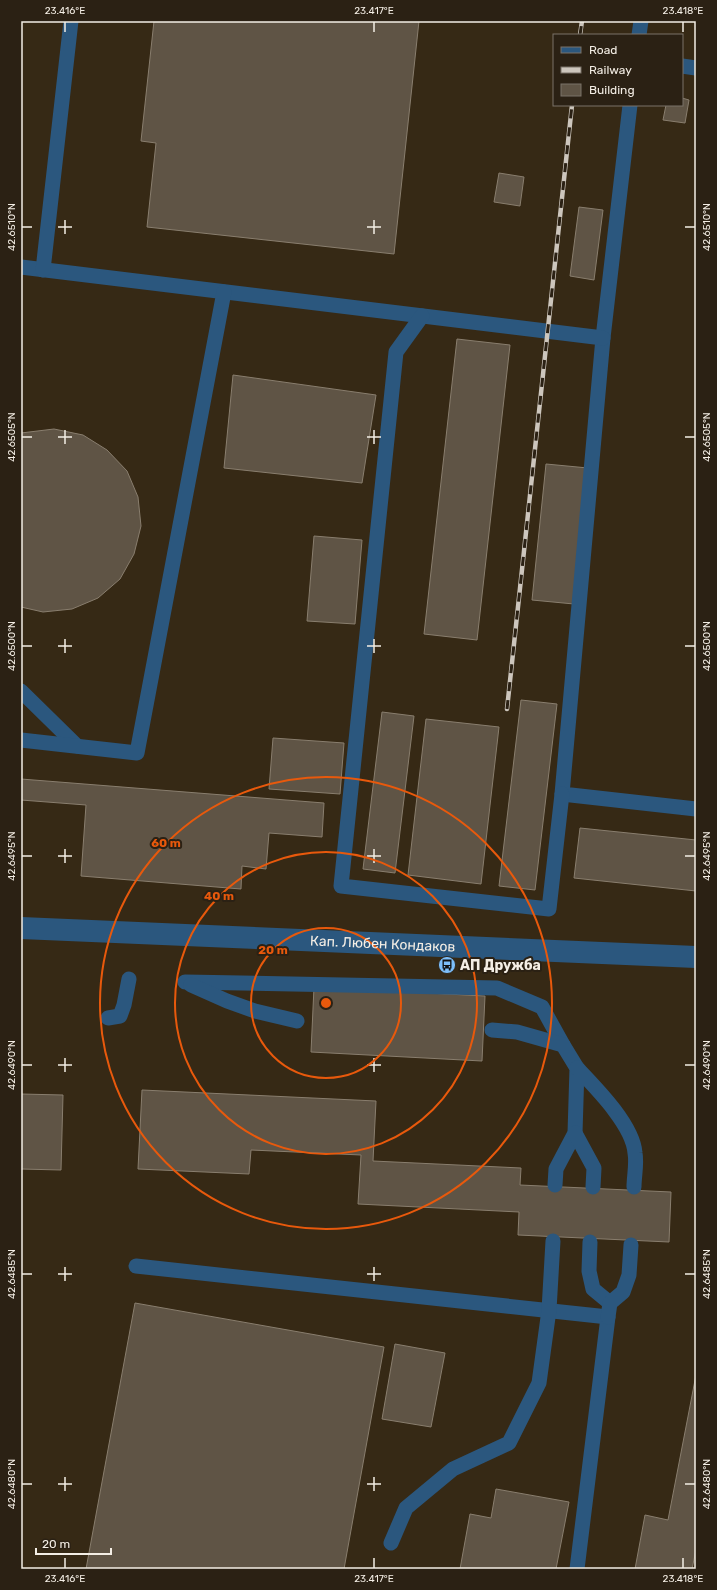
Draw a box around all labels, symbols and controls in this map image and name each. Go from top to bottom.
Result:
text: 23.416°E [45,5,85,17]
text: 23.417°E [354,5,394,17]
text: 23.418°E [663,5,703,17]
legend [553,34,683,106]
text: Road [589,43,617,57]
text: Railway [589,63,632,77]
text: Building [589,83,635,97]
text: 42.6510°N [6,203,18,251]
text: 42.6510°N [701,203,713,251]
text: 42.6505°N [6,412,18,462]
text: 42.6505°N [701,412,713,462]
text: 42.6500°N [6,621,18,671]
text: 42.6500°N [701,621,713,671]
text: 42.6495°N [6,831,18,881]
text: 42.6495°N [701,831,713,881]
text: 60 m [151,836,181,850]
text: 40 m [204,889,234,903]
street label: Кап. Любен Кондаков [310,932,456,955]
text: 20 m [258,943,288,957]
bus stop icon: АП Дружба [437,955,457,975]
place label: АП Дружба [460,957,541,974]
centre of rings [319,996,333,1010]
text: 42.6490°N [6,1040,18,1090]
text: 42.6490°N [701,1040,713,1090]
text: 42.6485°N [6,1249,18,1299]
text: 42.6485°N [701,1249,713,1299]
text: 42.6480°N [6,1459,18,1509]
text: 42.6480°N [701,1459,713,1509]
scale bar [36,1530,111,1556]
text: 20 m [42,1537,70,1551]
text: 23.416°E [45,1573,85,1585]
text: 23.417°E [354,1573,394,1585]
text: 23.418°E [663,1573,703,1585]

